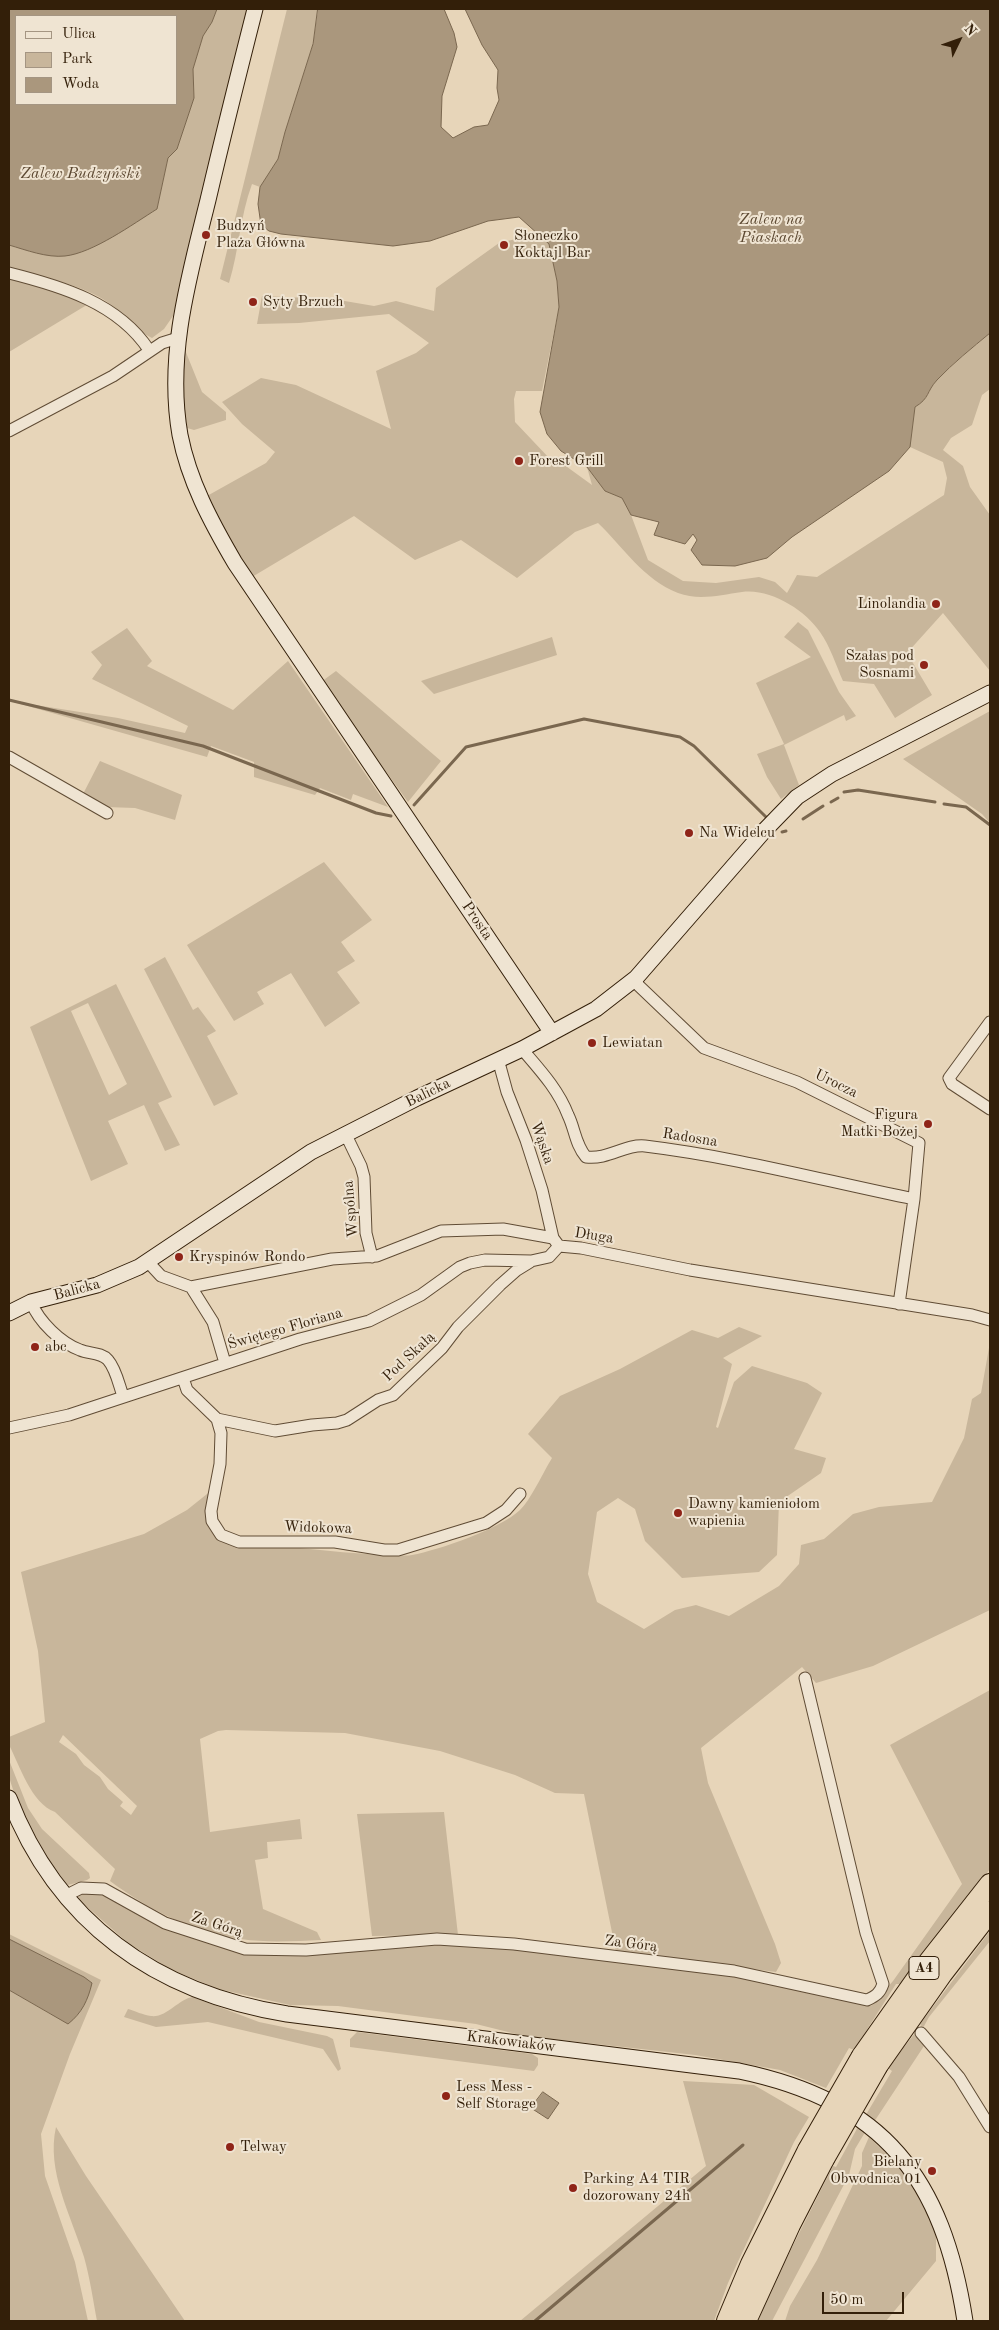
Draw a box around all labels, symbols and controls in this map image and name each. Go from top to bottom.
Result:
legend [15,15,178,105]
north arrow [934,15,984,65]
text: N [961,21,979,39]
text: Ulica [62,27,96,42]
text: Park [62,52,93,67]
text: Woda [62,77,99,92]
water label: Zalew Budzyński [20,164,140,184]
water label: Zalew na Piaskach [739,210,803,248]
place label: Budzyń Plaża Główna [216,217,305,252]
place label: Słoneczko Koktajl Bar [514,227,590,262]
marker: Budzyń Plaża Główna [200,229,212,241]
marker: Słoneczko Koktajl Bar [498,239,510,251]
place label: Syty Brzuch [263,293,343,311]
marker: Syty Brzuch [247,296,259,308]
place label: Forest Grill [529,452,604,470]
marker: Forest Grill [513,455,525,467]
place label: Linolandia [858,595,926,613]
marker: Linolandia [930,598,942,610]
place label: Szałas pod Sosnami [845,647,914,682]
marker: Szałas pod Sosnami [918,659,930,671]
place label: Na Widelcu [699,824,775,842]
marker: Na Widelcu [683,827,695,839]
street label: Prosta [458,898,496,944]
place label: Lewiatan [602,1034,663,1052]
marker: Lewiatan [586,1037,598,1049]
street label: Urocza [811,1066,861,1102]
street label: Balicka [403,1074,453,1112]
place label: Figura Matki Bożej [841,1106,918,1141]
marker: Figura Matki Bożej [922,1118,934,1130]
street label: Wąska [526,1119,558,1167]
street label: Radosna [661,1125,719,1151]
street label: Wspólna [340,1180,362,1238]
street label: Długa [573,1224,615,1248]
place label: Kryspinów Rondo [189,1248,305,1266]
marker: Kryspinów Rondo [173,1251,185,1263]
street label: Balicka [52,1275,102,1305]
street label: Świętego Floriana [226,1304,344,1354]
street label: Pod Skałą [379,1328,439,1386]
place label: abc [45,1338,67,1356]
marker: abc [29,1341,41,1353]
place label: Dawny kamieniołom wapienia [688,1495,820,1530]
marker: Dawny kamieniołom wapienia [672,1507,684,1519]
street label: Widokowa [284,1518,352,1538]
street label: Za Górą [189,1908,245,1942]
street label: Za Górą [604,1932,658,1956]
road number: A4 [909,1956,939,1980]
street label: Krakowiaków [465,2028,557,2056]
place label: Less Mess - Self Storage [456,2078,536,2113]
marker: Less Mess - Self Storage [440,2090,452,2102]
place label: Telway [240,2138,287,2156]
marker: Telway [224,2141,236,2153]
place label: Bielany Obwodnica 01 [830,2153,922,2188]
marker: Bielany Obwodnica 01 [926,2165,938,2177]
place label: Parking A4 TIR dozorowany 24h [583,2170,690,2205]
marker: Parking A4 TIR dozorowany 24h [567,2182,579,2194]
scale bar [824,2282,906,2314]
text: 50 m [830,2293,864,2308]

